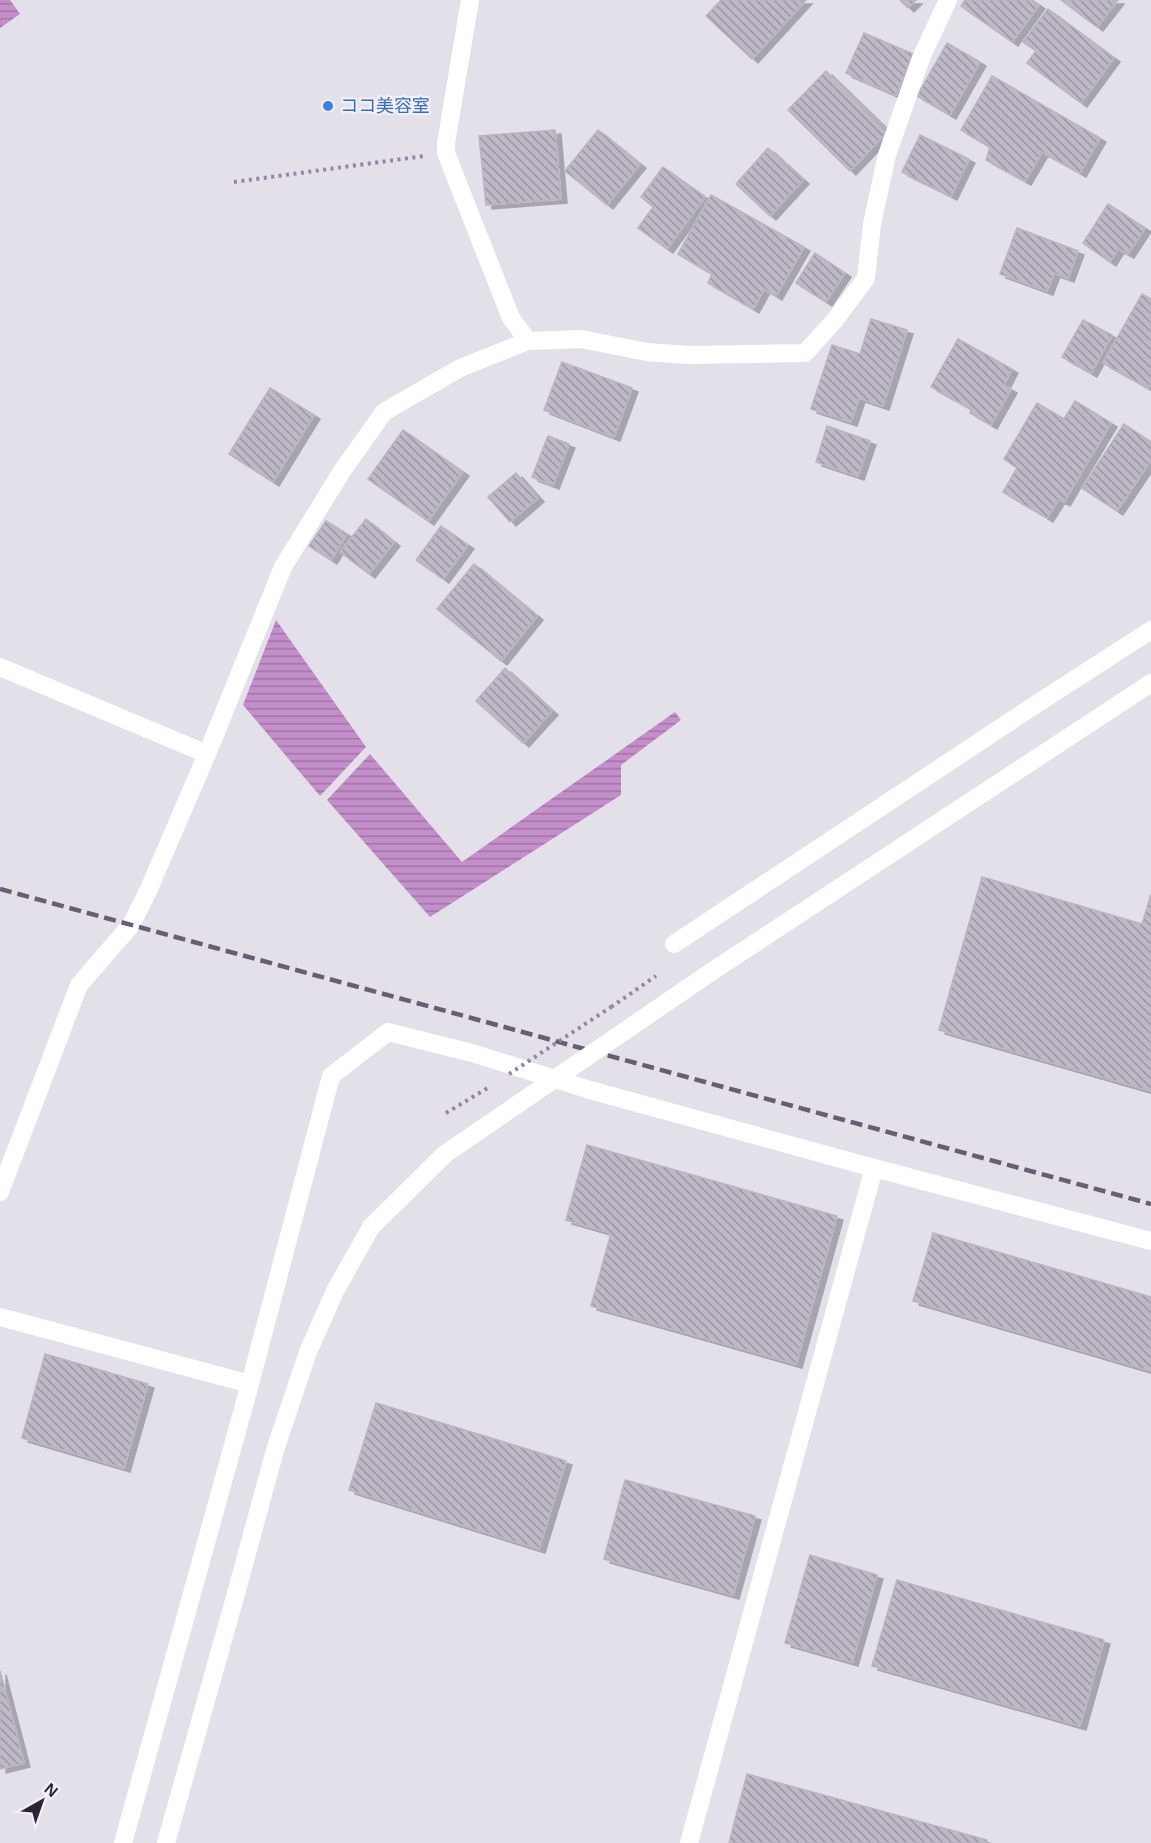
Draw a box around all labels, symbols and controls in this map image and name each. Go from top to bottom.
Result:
place label: ココ美容室 [340,96,430,116]
marker: ココ美容室 [321,99,335,113]
north arrow [12,1771,72,1831]
text: N [41,1780,61,1800]

